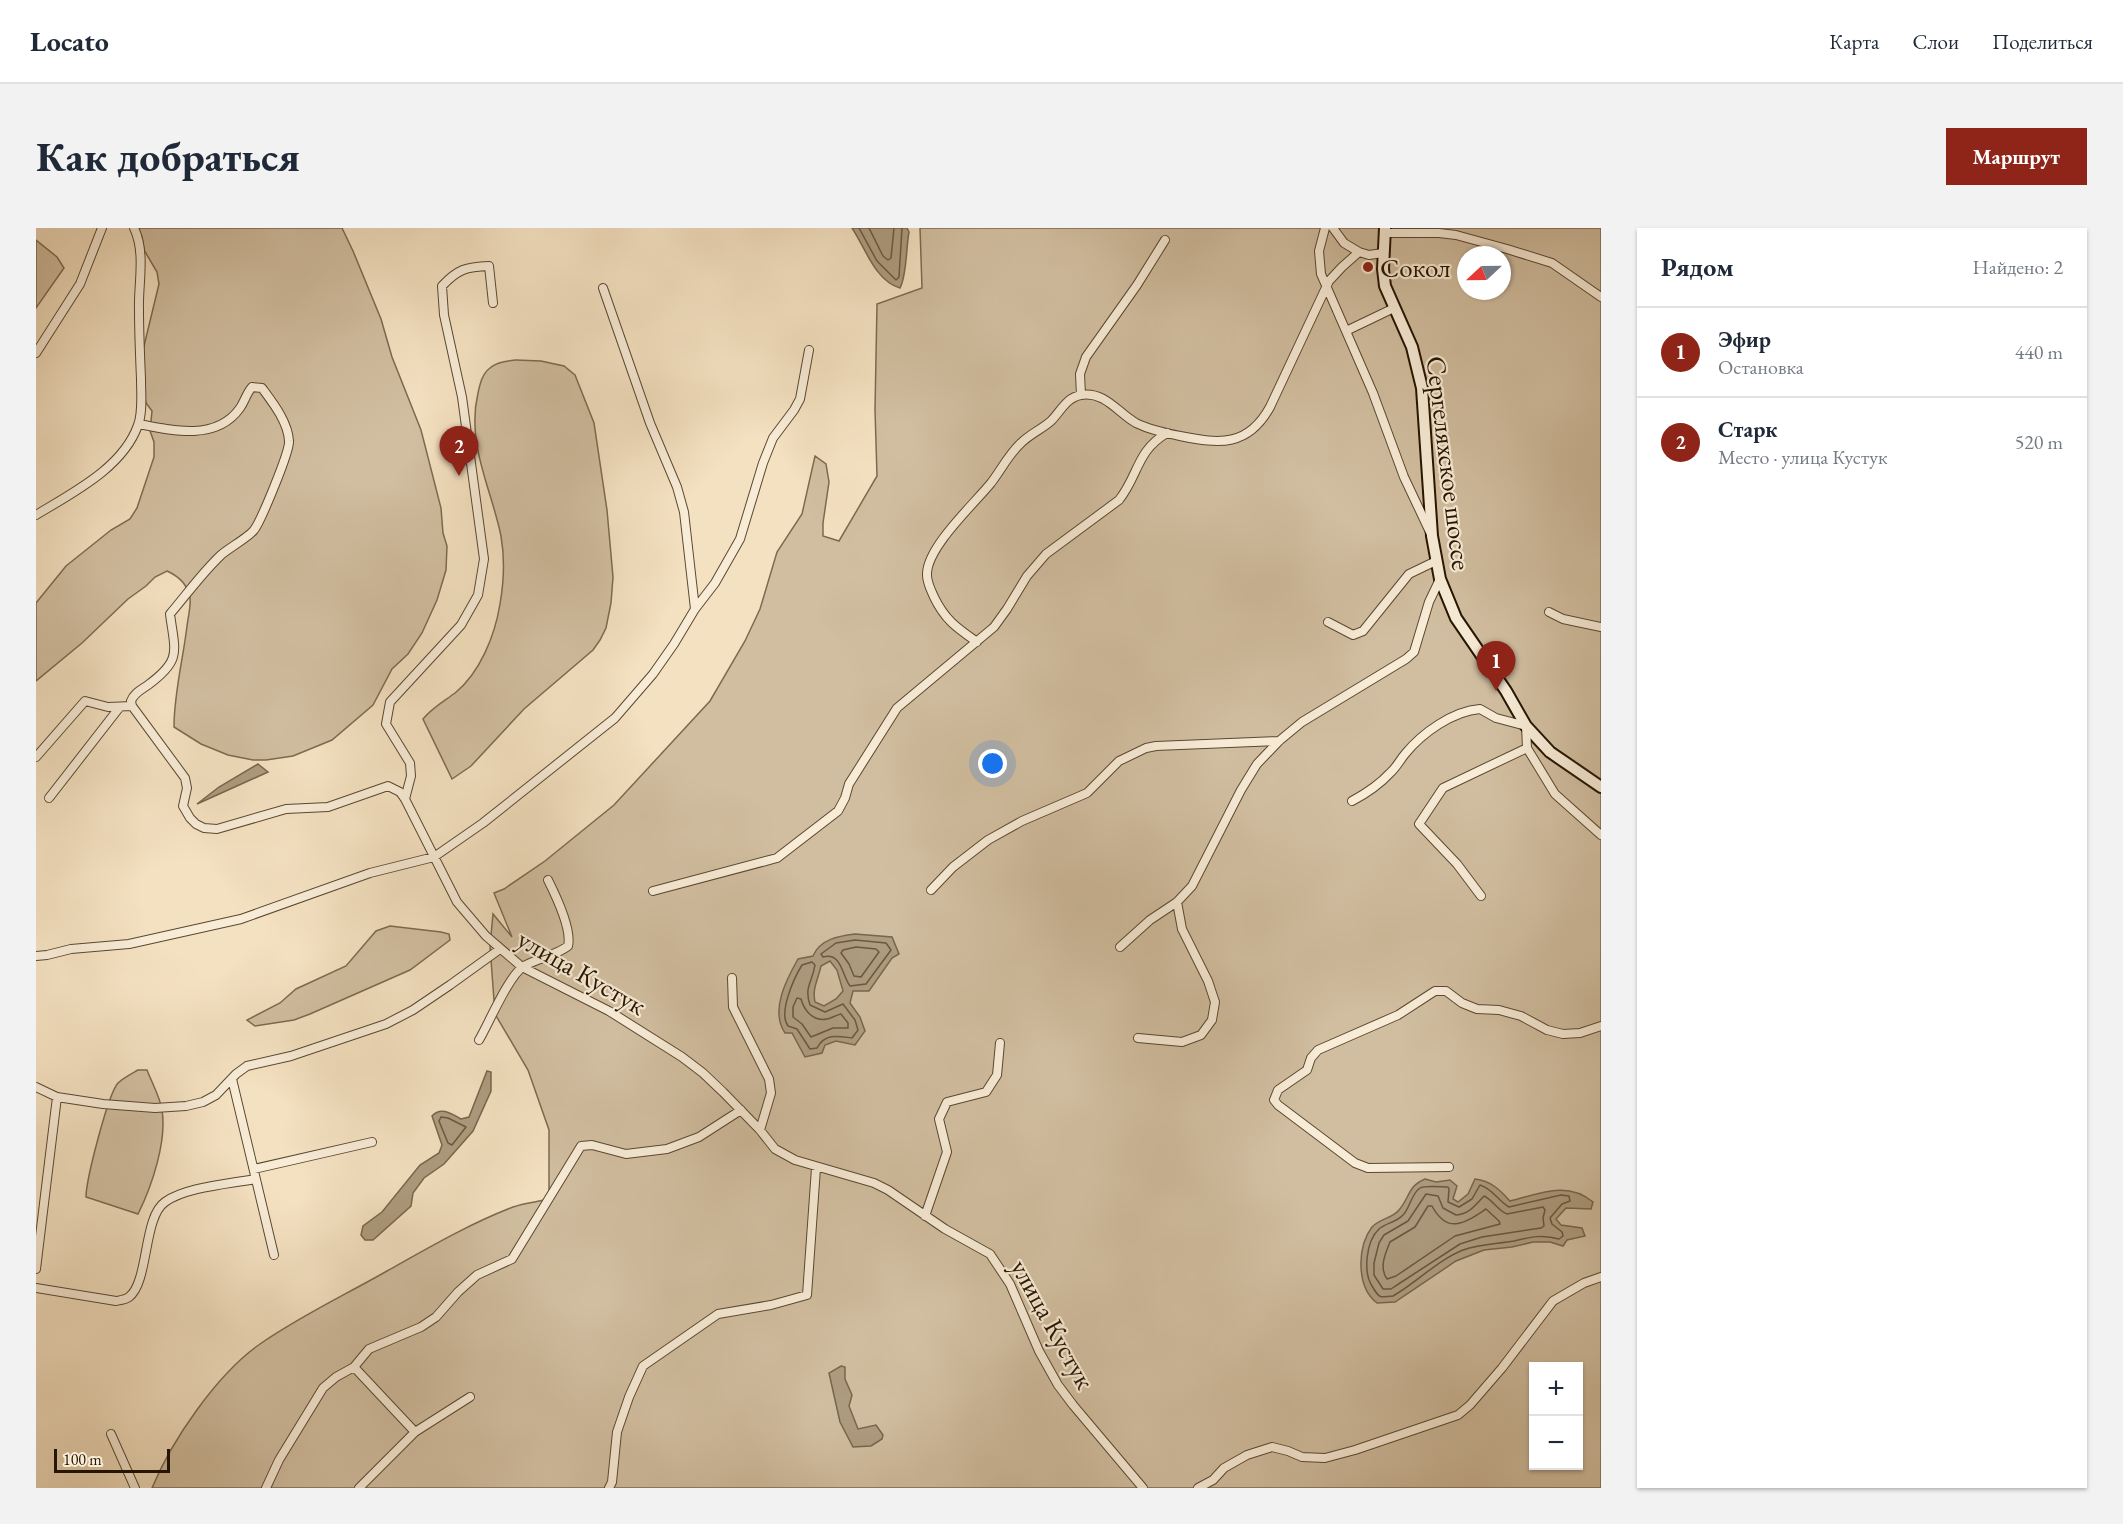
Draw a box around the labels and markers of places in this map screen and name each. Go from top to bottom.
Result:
place label: Сокол [1380,250,1451,285]
marker: Сокол [1361,260,1375,274]
pin: 2 [440,426,478,476]
pin: 1 [1476,642,1516,691]

